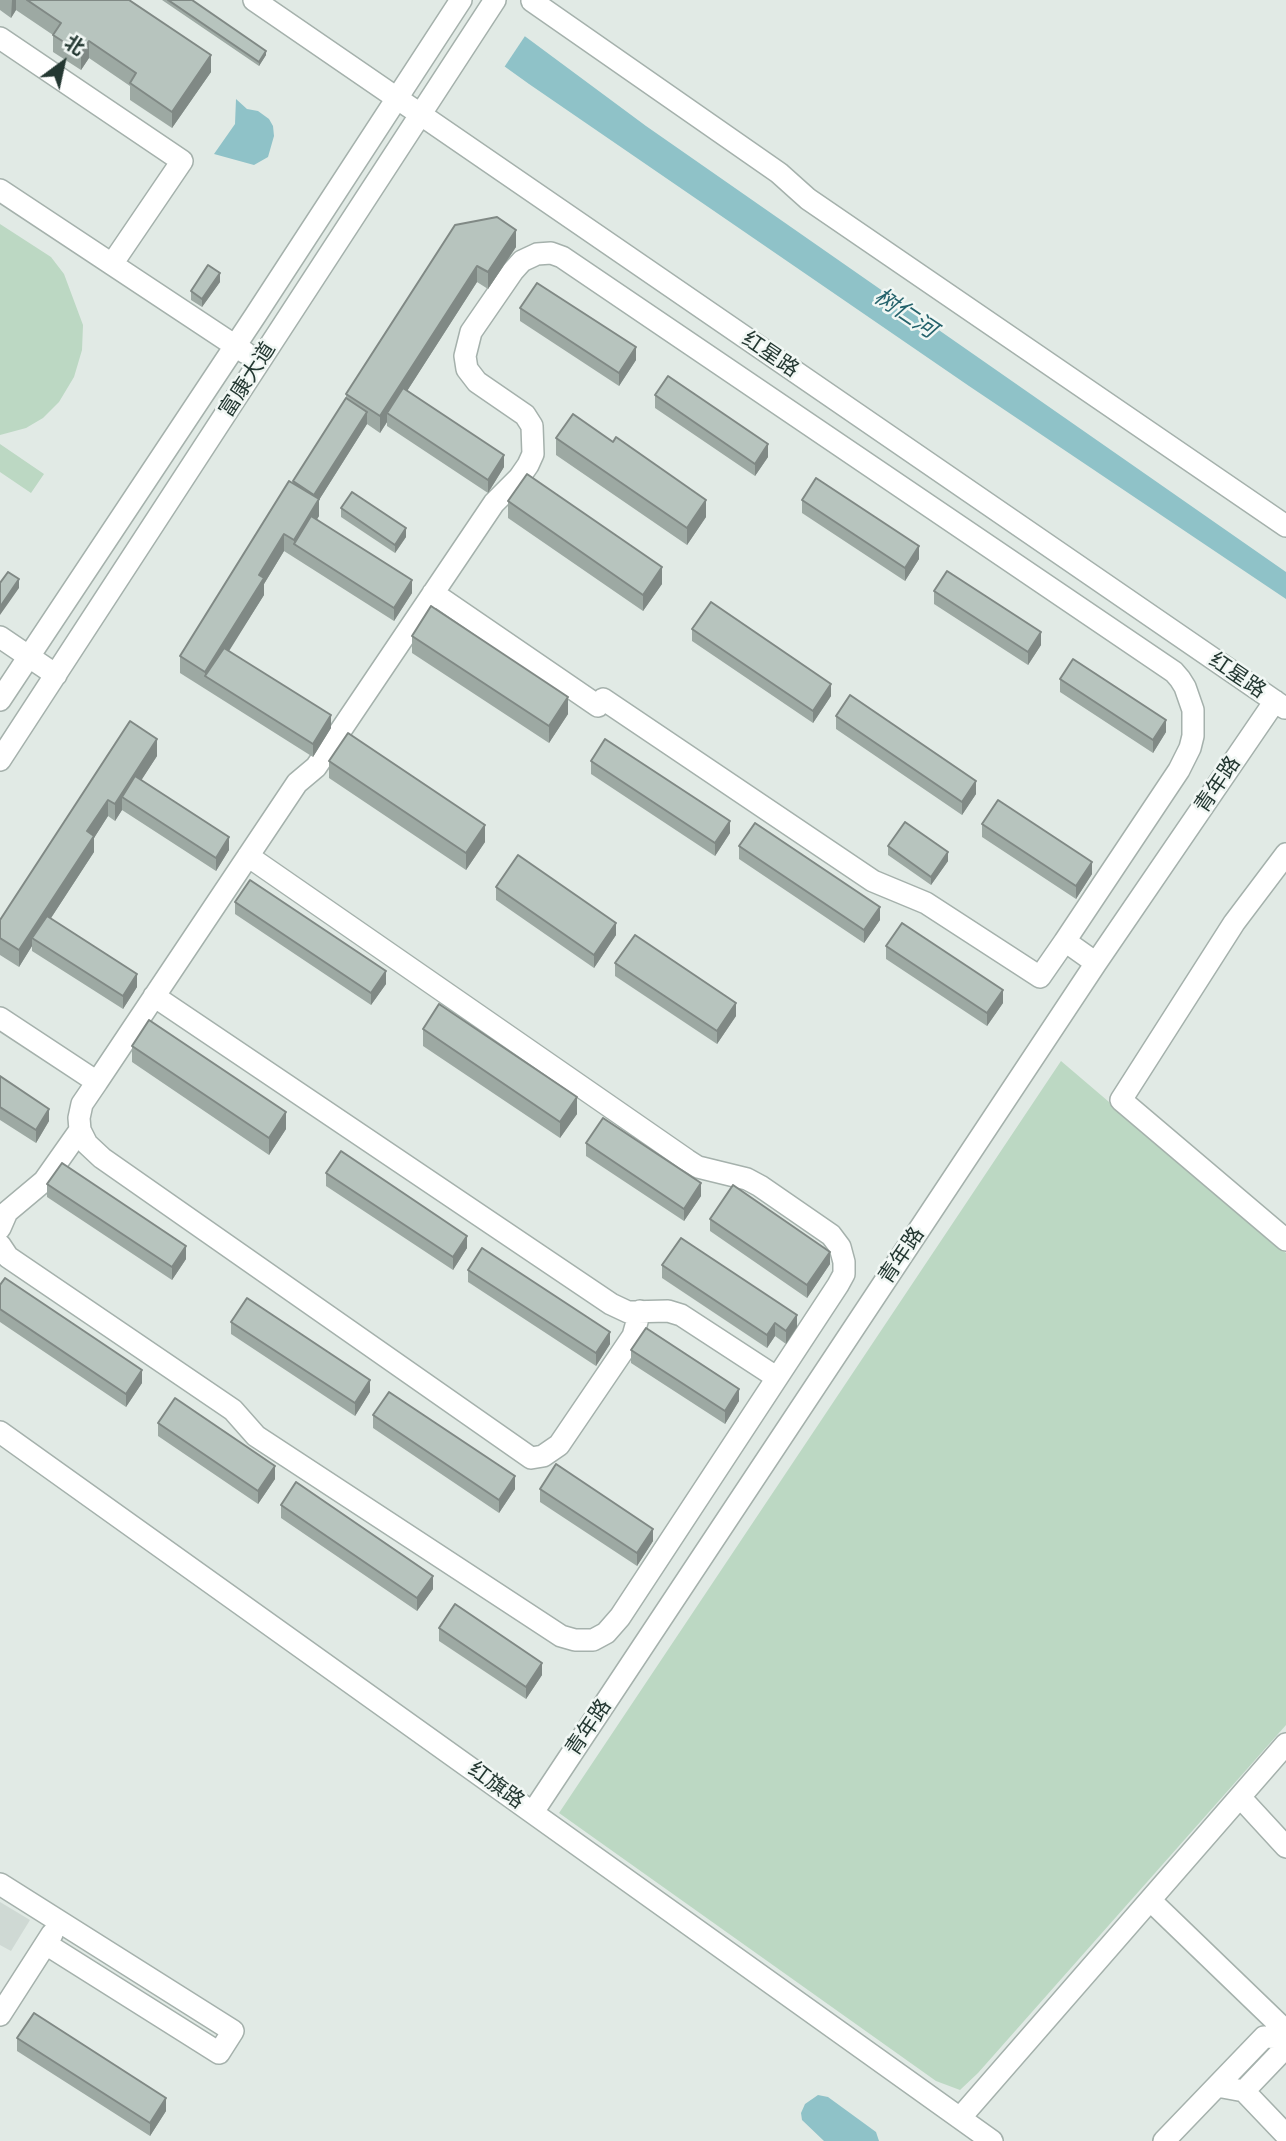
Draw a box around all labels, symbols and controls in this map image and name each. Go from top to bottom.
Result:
north arrow [28,28,98,98]
text: 北 [61,31,88,59]
water label: 树仁河 [869,283,941,345]
street label: 红星路 [737,327,803,383]
street label: 富康大道 [215,338,281,422]
street label: 红星路 [1204,648,1270,704]
street label: 青年路 [1190,752,1246,818]
street label: 青年路 [874,1223,930,1289]
street label: 青年路 [561,1695,617,1761]
street label: 红旗路 [463,1757,529,1815]

